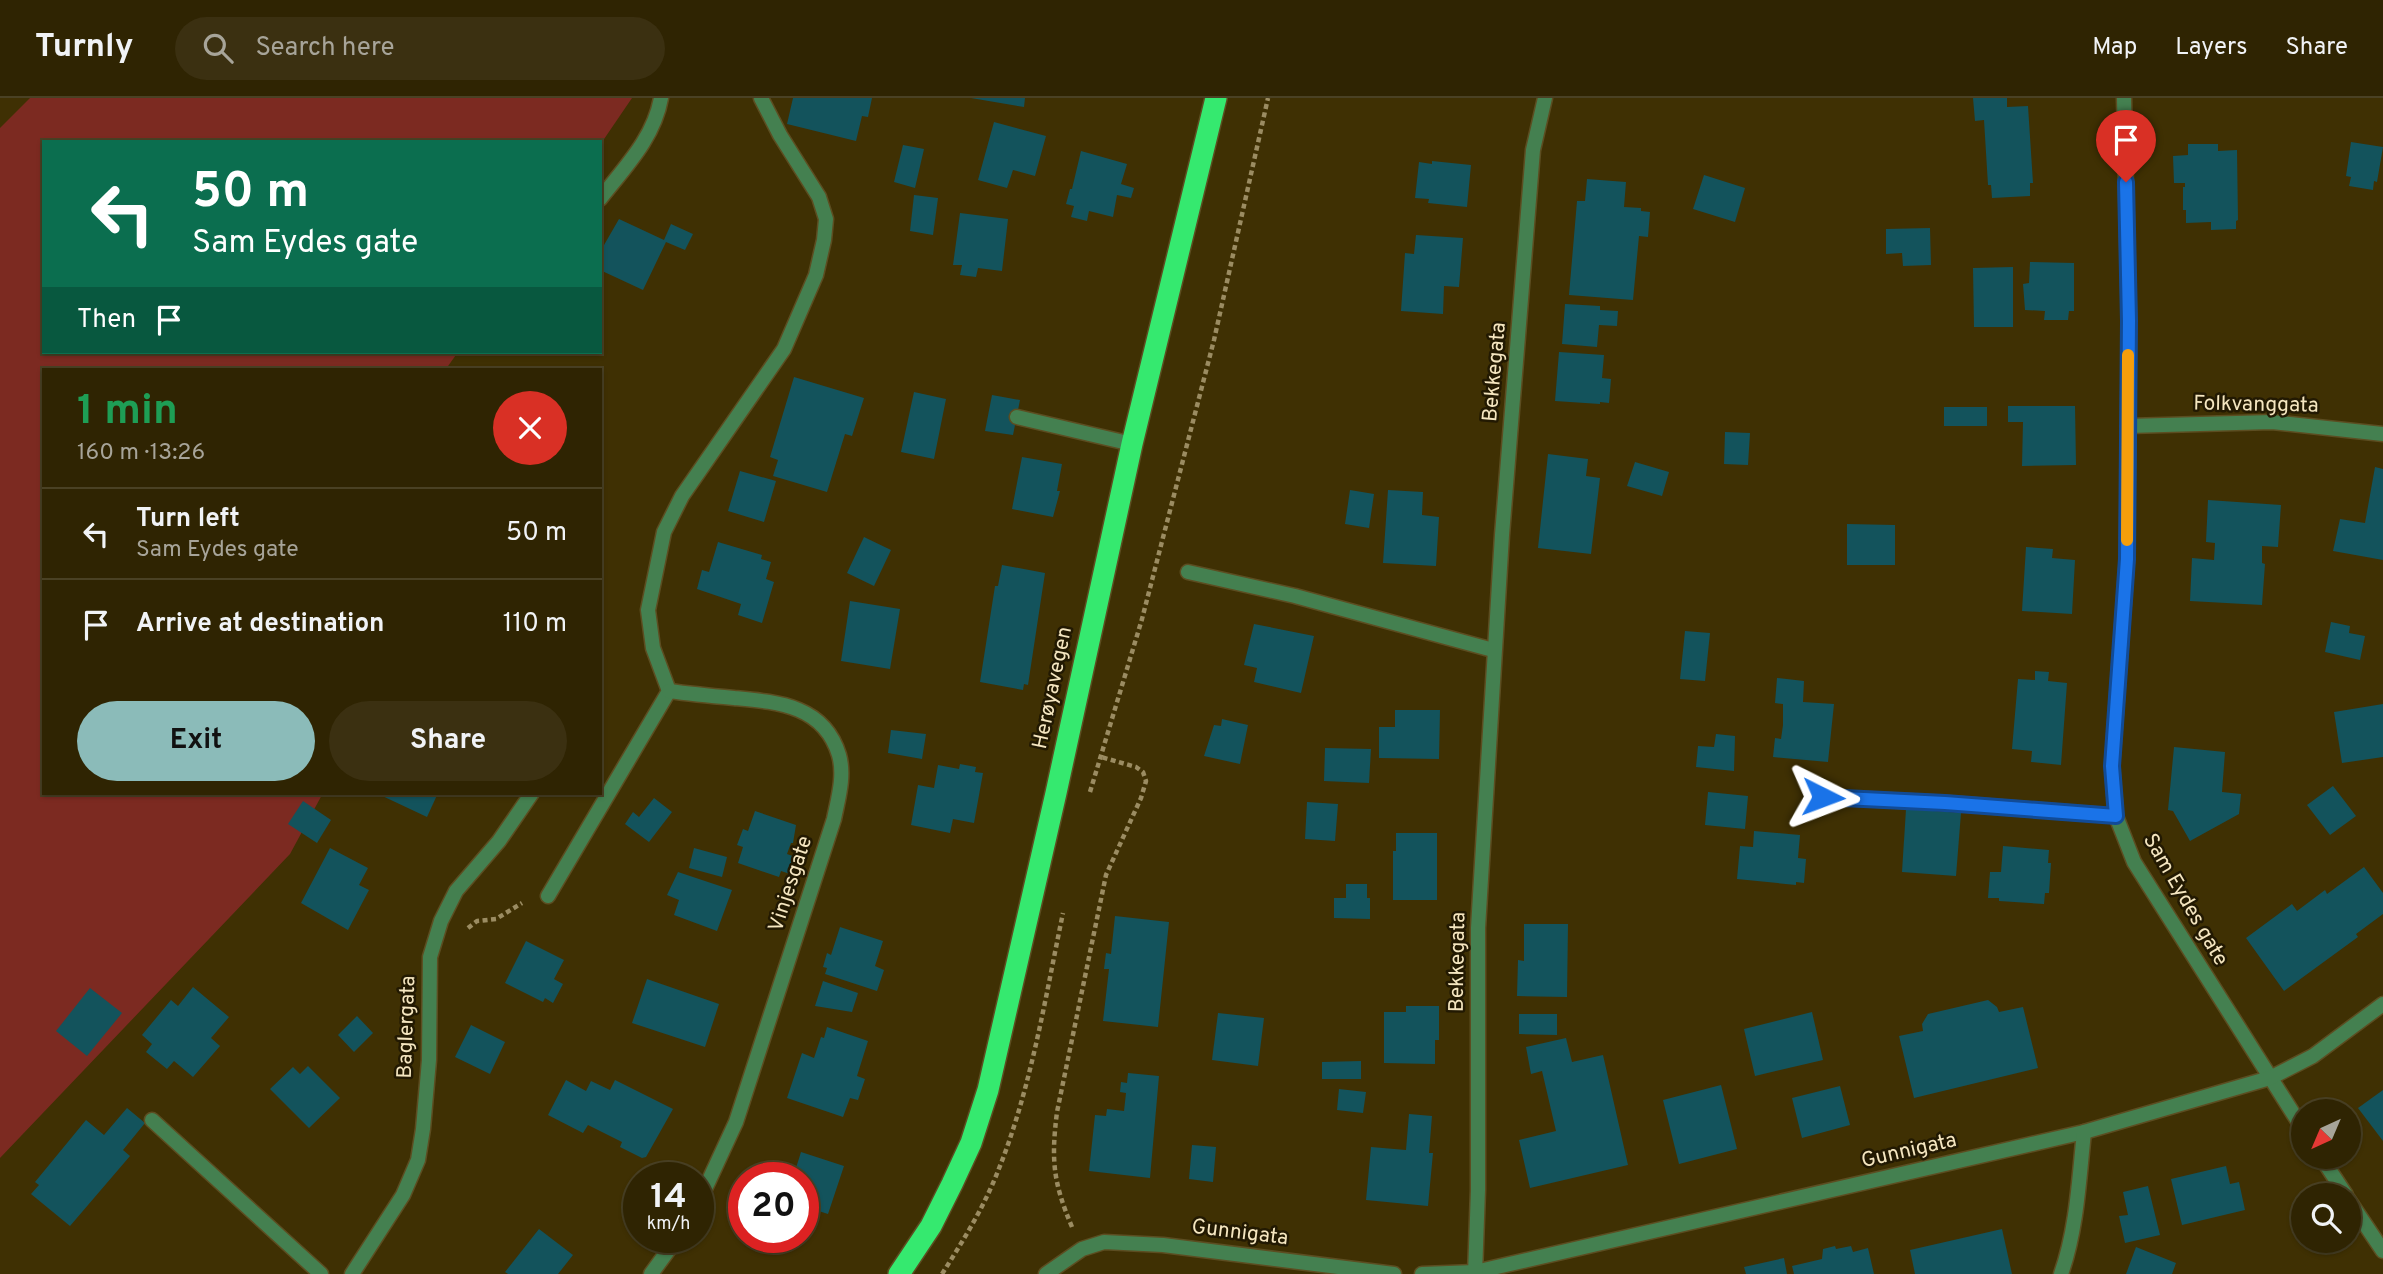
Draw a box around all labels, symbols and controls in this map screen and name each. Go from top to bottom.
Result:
search box [175,17,665,80]
text: Turnly [35,27,133,69]
icon: search [199,29,237,67]
text: Search here [255,32,394,65]
text: Map [2092,33,2137,63]
text: Layers [2175,33,2247,63]
text: Share [2285,33,2348,63]
pin [2096,110,2156,182]
icon: arrive [2107,121,2145,159]
text: 50 m [192,163,309,225]
icon: left [77,168,168,259]
text: Sam Eydes gate [192,224,418,264]
icon: arrive [150,301,188,339]
text: Then [77,304,136,337]
street label: Bekkegata [1477,321,1513,423]
text: 1 min [77,386,178,439]
street label: Folkvanggata [2193,390,2319,420]
button: close [493,391,567,465]
text: 160 m · 13:26 [77,439,205,468]
text: Turn left [136,503,240,536]
icon: left [77,515,115,553]
text: 50 m [506,517,567,550]
text: Sam Eydes gate [136,536,299,565]
icon: arrive [77,606,115,644]
text: Arrive at destination [136,608,384,641]
text: 110 m [503,608,567,641]
street label: Herøyavegen [1027,624,1079,752]
button: Exit [77,701,315,781]
button: Share [329,701,567,781]
position arrow [1786,760,1860,834]
street label: Sam Eydes gate [2136,829,2234,971]
street label: Vinjesgate [763,833,819,935]
street label: Bekkegata [1444,912,1472,1012]
street label: Baglergata [392,975,422,1079]
north arrow [2291,1099,2361,1169]
map controls [2291,1099,2361,1253]
street label: Gunnigata [1859,1127,1959,1175]
speed limit sign: 20 [728,1162,819,1253]
text: 14 [650,1176,687,1220]
button: search [2291,1183,2361,1253]
text: km/h [647,1213,690,1236]
street label: Gunnigata [1190,1214,1290,1252]

